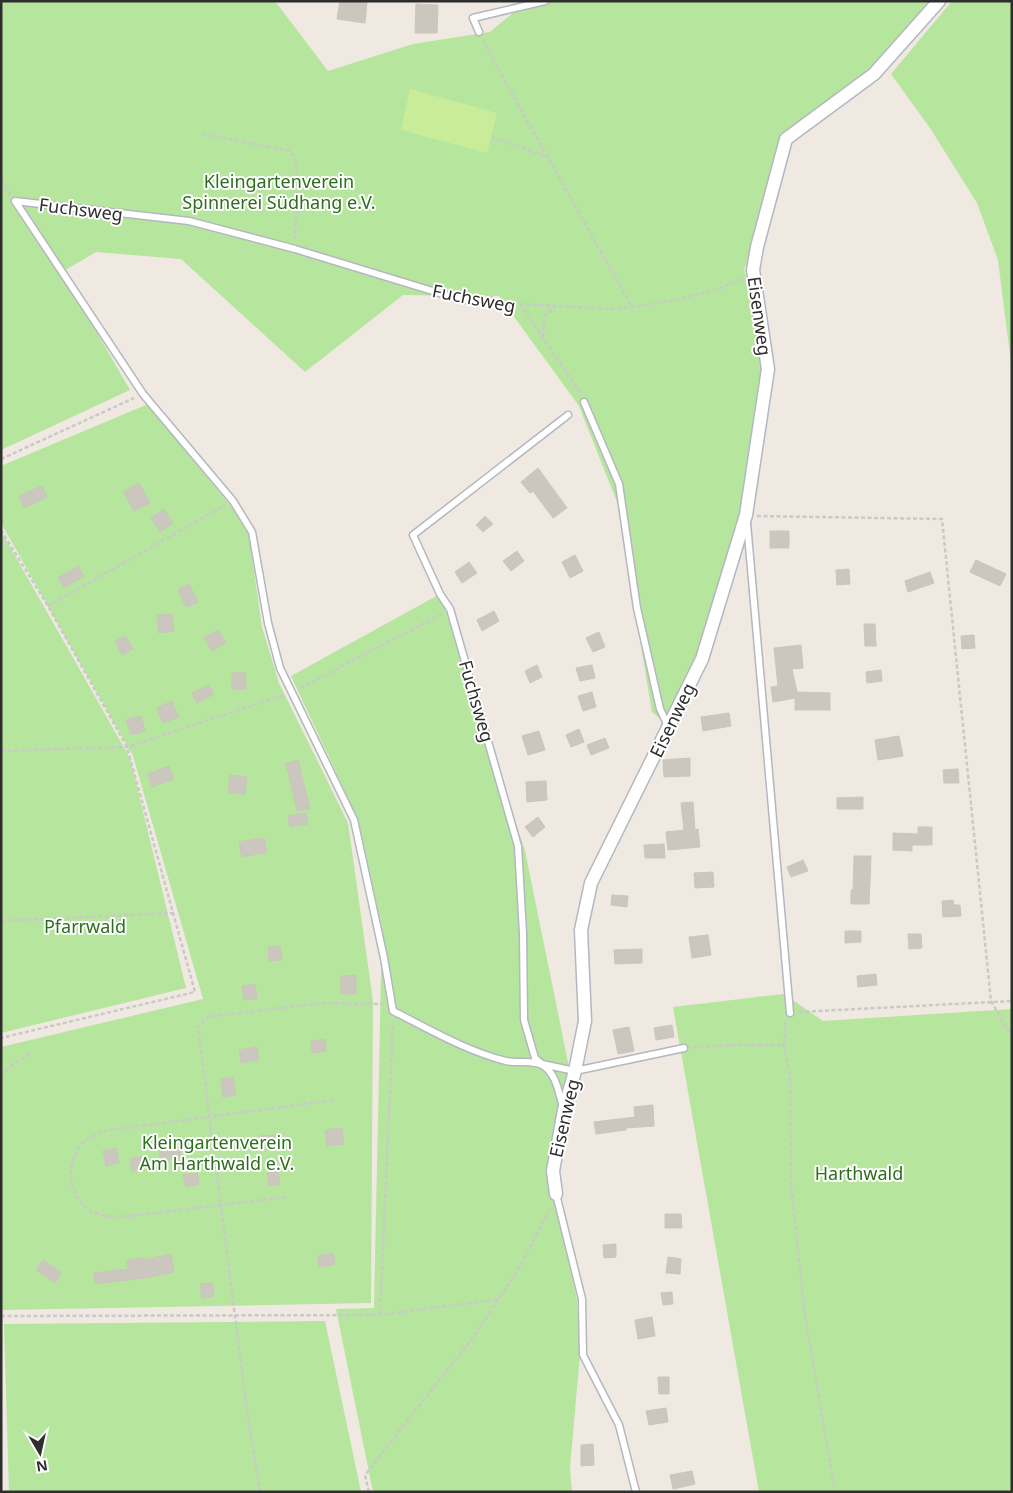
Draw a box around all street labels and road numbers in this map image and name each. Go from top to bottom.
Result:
street label: Fuchsweg [38,192,124,226]
street label: Eisenweg [743,275,777,357]
street label: Fuchsweg [430,278,518,318]
street label: Fuchsweg [454,657,500,745]
street label: Eisenweg [644,679,700,761]
street label: Eisenweg [543,1076,585,1160]

